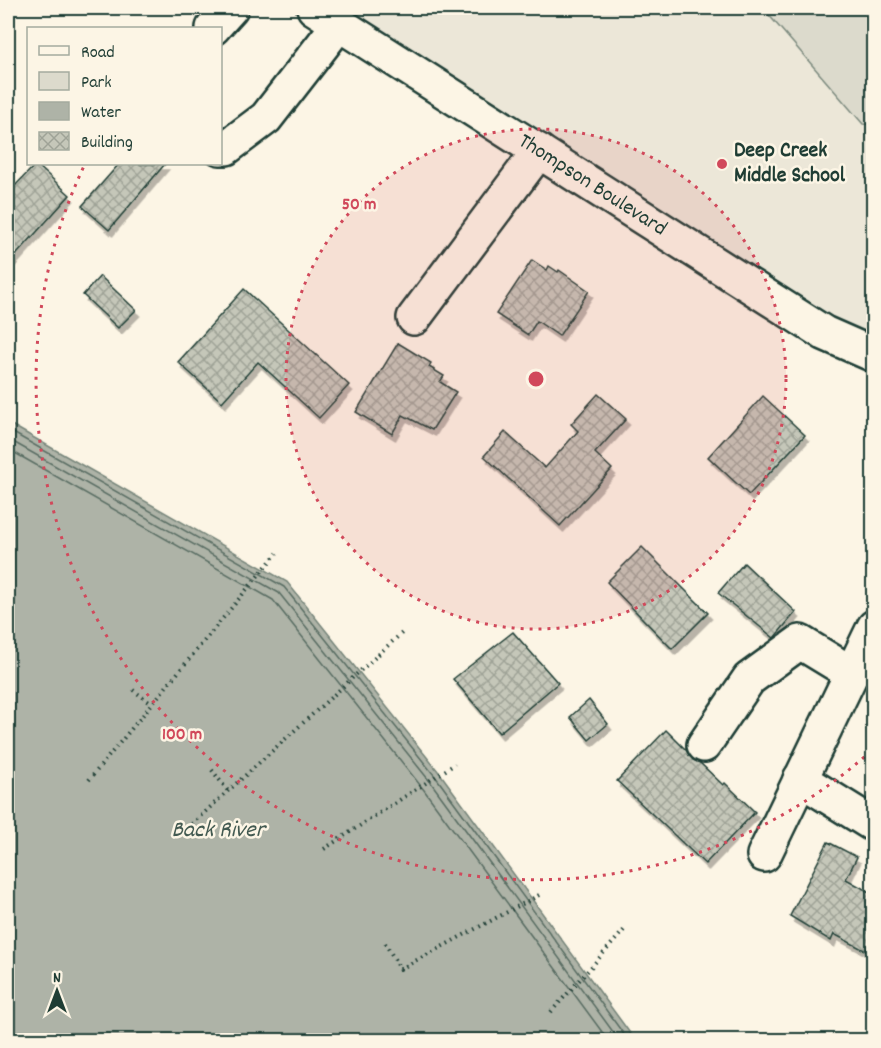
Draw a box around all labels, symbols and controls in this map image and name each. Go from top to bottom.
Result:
legend [27,27,222,165]
text: Road [81,41,115,66]
text: Park [81,71,112,96]
text: Water [81,101,121,126]
street label: Thompson Boulevard [512,126,673,244]
text: Building [81,131,133,156]
place label: Deep Creek Middle School [734,136,846,192]
marker: Deep Creek Middle School [715,157,729,171]
text: 50 m [342,193,376,218]
centre of rings [526,369,546,389]
text: 100 m [162,723,202,748]
water label: Back River [171,814,268,848]
north arrow [27,961,87,1021]
text: N [53,967,61,990]

